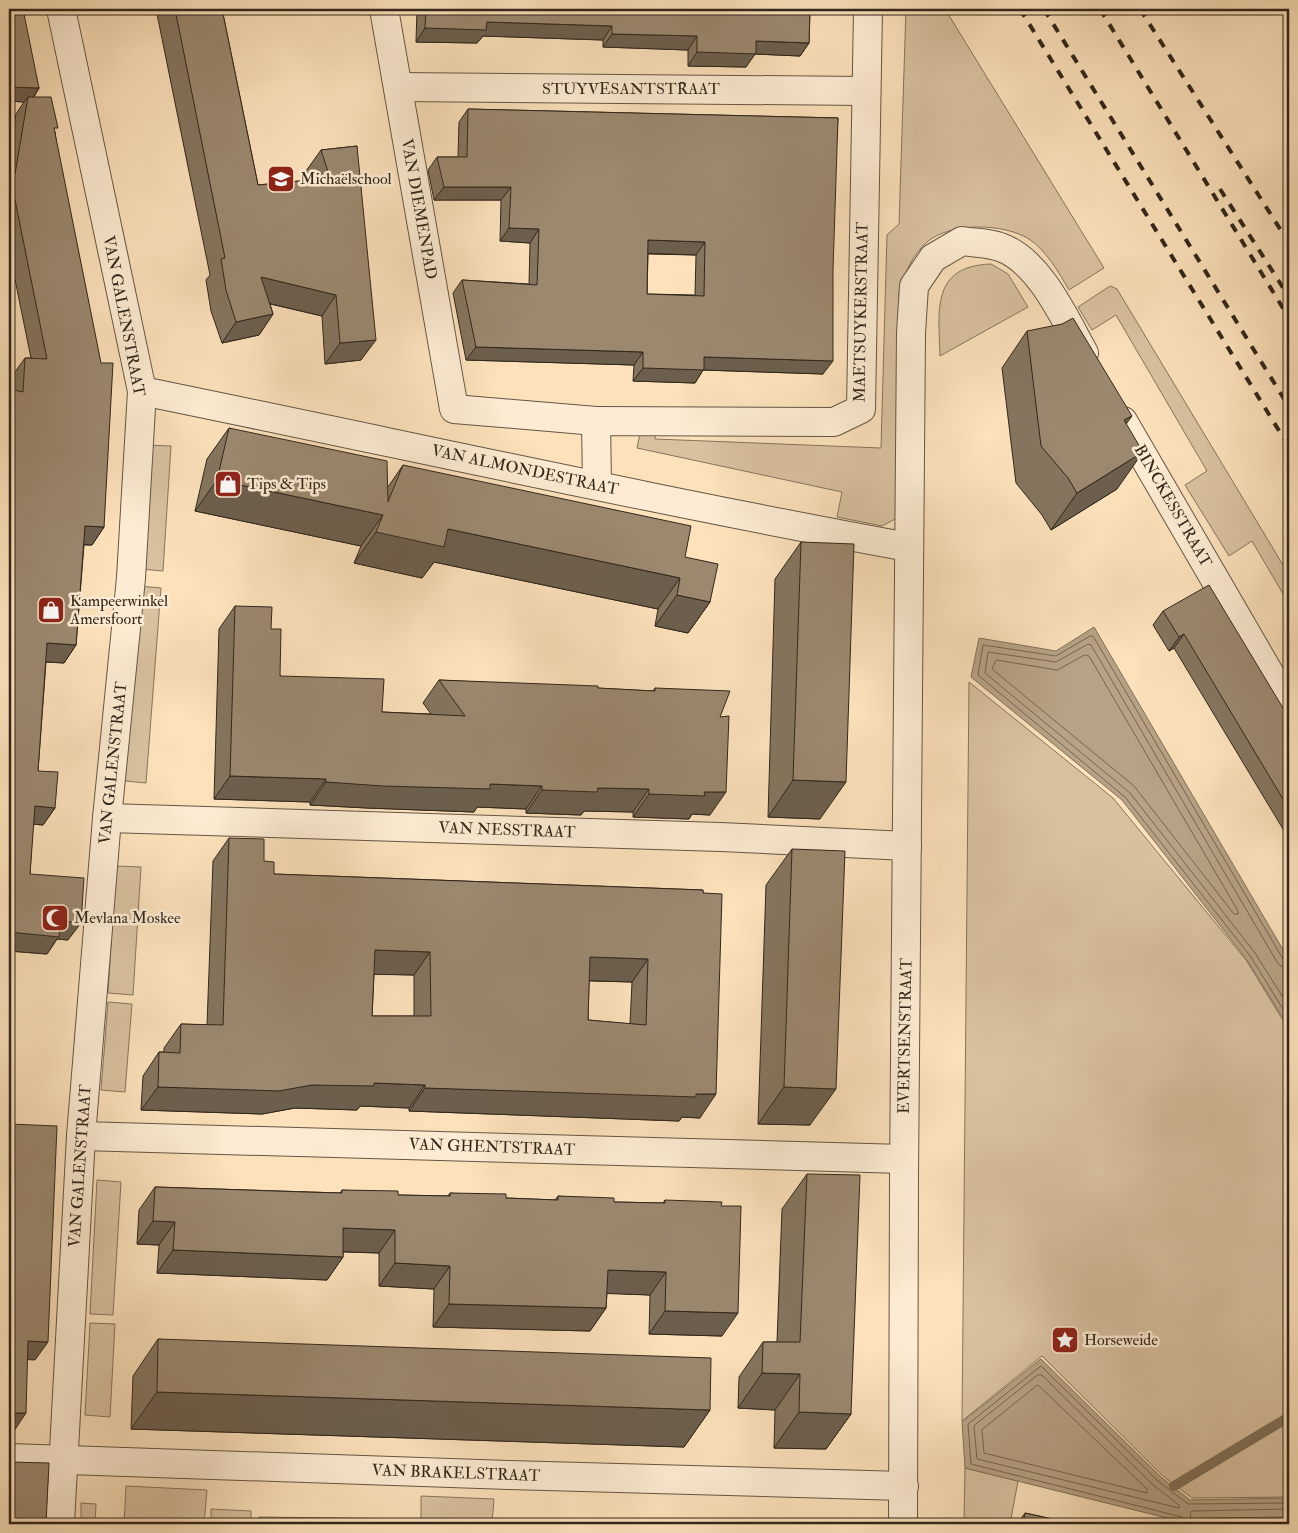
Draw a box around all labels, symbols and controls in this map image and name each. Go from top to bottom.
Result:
street label: STUYVESANTSTRAAT [542,79,720,99]
street label: VAN DIEMENPAD [397,137,441,281]
school or university icon: Michaëlschool [266,164,296,194]
place label: Michaëlschool [300,169,392,189]
street label: MAETSUYKERSTRAAT [849,221,873,403]
street label: VAN GALENSTRAAT [99,234,149,398]
street label: VAN ALMONDESTRAAT [430,440,621,500]
street label: BINCKESSTRAAT [1130,441,1216,571]
shop icon: Tips & Tips [213,469,243,499]
place label: Tips & Tips [247,474,326,495]
place label: Kampeerwinkel Amersfoort [69,591,168,629]
shop icon: Kampeerwinkel Amersfoort [36,595,66,625]
street label: VAN GALENSTRAAT [95,681,131,845]
street label: VAN NESSTRAAT [438,818,576,842]
mosque icon: Mevlana Moskee [40,903,70,933]
place label: Mevlana Moskee [74,908,181,928]
street label: EVERTSENSTRAAT [894,958,916,1114]
street label: VAN GALENSTRAAT [64,1084,96,1248]
street label: VAN GHENTSTRAAT [408,1134,576,1160]
place icon: Horseweide [1050,1325,1080,1355]
place label: Horseweide [1084,1330,1158,1350]
street label: VAN BRAKELSTRAAT [371,1460,541,1486]

